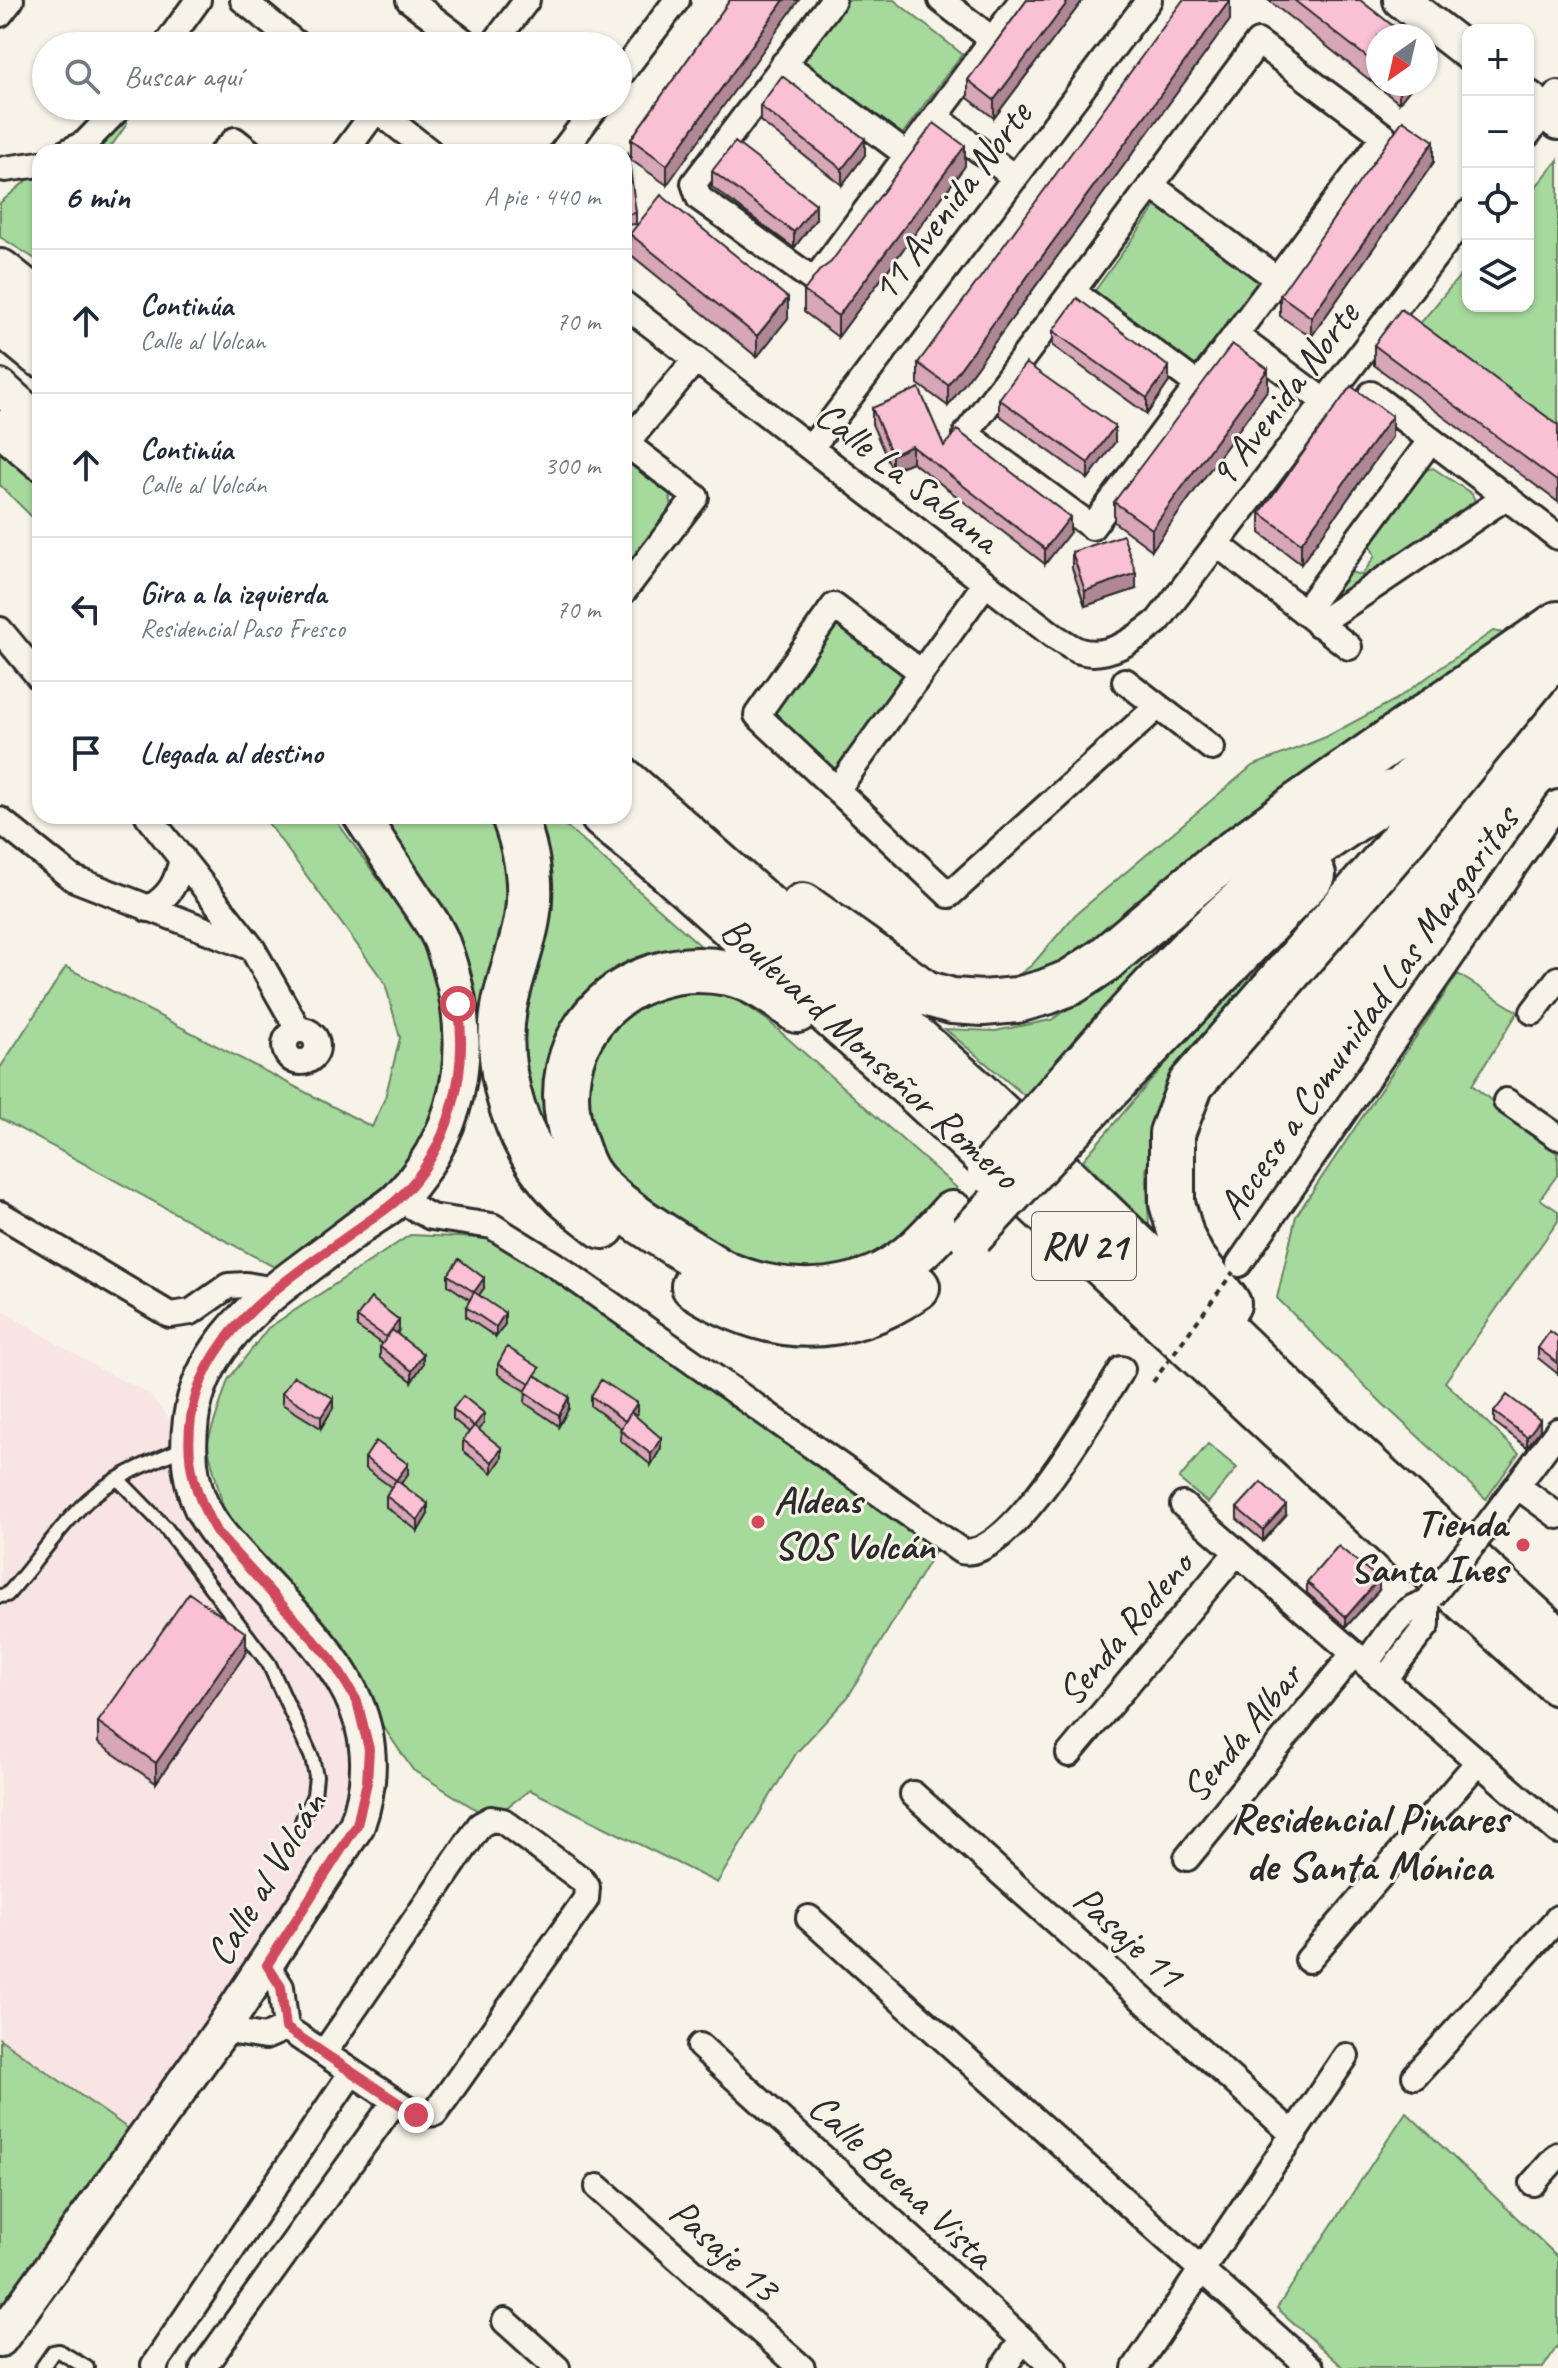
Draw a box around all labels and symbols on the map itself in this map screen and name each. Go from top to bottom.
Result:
north arrow [1366,24,1438,96]
street label: 11 Avenida Norte [859,89,1044,312]
street label: 9 Avenida Norte [1198,289,1372,497]
street label: Calle La Sabana [805,389,1012,566]
street label: Acceso a Comunidad Las Margaritas [1206,794,1531,1228]
street label: Boulevard Monseñor Romero [711,905,1031,1201]
route start [440,986,476,1022]
road number: RN 21 [1032,1212,1136,1280]
place label: Aldeas SOS Volcán [774,1475,936,1571]
place label: Tienda Santa Ines [1350,1498,1511,1594]
marker: Aldeas SOS Volcán [749,1513,767,1531]
marker: Tienda Santa Ines [1514,1536,1532,1554]
street label: Senda Rodeno [1046,1538,1206,1716]
street label: Senda Albar [1170,1650,1315,1813]
street label: Calle al Volcán [194,1782,338,1975]
district label: Residencial Pinares de Santa Mónica [1230,1792,1512,1893]
street label: Pasaje 11 [1063,1874,1195,2000]
street label: Calle Buena Vista [798,2082,1007,2281]
route end [398,2097,434,2133]
street label: Pasaje 13 [659,2187,792,2314]

